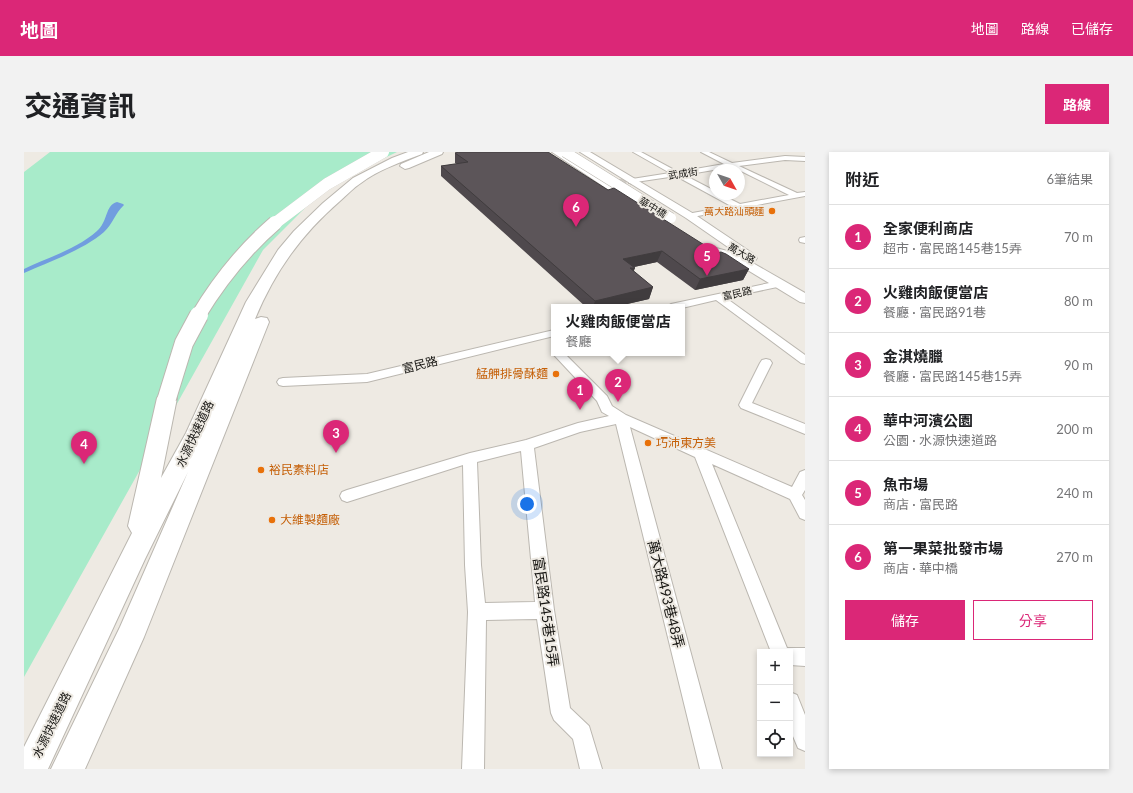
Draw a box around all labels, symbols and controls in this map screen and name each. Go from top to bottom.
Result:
text: 地圖 [20,18,58,41]
text: 地圖 [971,20,999,37]
text: 路線 [1021,20,1049,37]
text: 已儲存 [1071,20,1113,37]
button: 路線 [1045,84,1109,124]
text: 交通資訊 [24,88,136,122]
north arrow [709,164,745,200]
street label: 武成街 [667,165,699,181]
text: 附近 [845,169,879,190]
text: 6筆結果 [1046,171,1093,187]
pin: 6 [563,194,589,227]
street label: 華中橋 [637,194,669,220]
place label: 萬大路汕頭麵 [704,205,764,217]
marker: 萬大路汕頭麵 [767,206,777,216]
text: 全家便利商店 [883,219,973,237]
text: 1 [854,229,862,245]
text: 70 m [1064,229,1093,245]
street label: 萬大路 [726,240,758,266]
text: 超市 · 富民路145巷15弄 [883,240,1022,256]
pin: 5 [694,243,720,276]
text: 火雞肉飯便當店 [883,283,988,301]
street label: 富民路 [721,284,753,302]
text: 2 [854,293,862,309]
text: 80 m [1064,293,1093,309]
popup [551,304,685,356]
text: 餐廳 · 富民路91巷 [883,304,986,320]
text: 火雞肉飯便當店 [565,312,671,330]
text: 餐廳 [565,333,592,349]
text: 金淇燒臘 [883,347,943,365]
street label: 富民路 [401,353,439,376]
text: 3 [854,357,862,373]
text: 90 m [1064,357,1093,373]
place label: 艋舺排骨酥麵 [476,366,548,381]
text: 餐廳 · 富民路145巷15弄 [883,368,1022,384]
marker: 艋舺排骨酥麵 [551,369,561,379]
pin: 2 [605,369,631,402]
pin: 1 [567,377,593,410]
street label: 水源快速道路 [173,398,217,470]
text: 華中河濱公園 [883,411,973,429]
pin: 3 [323,420,349,453]
text: 4 [854,421,862,437]
text: 200 m [1056,421,1093,437]
pin: 4 [71,431,97,464]
text: 公園 · 水源快速道路 [883,432,997,448]
place label: 巧沛東方美 [656,435,716,450]
marker: 巧沛東方美 [643,438,653,448]
place label: 裕民素料店 [269,462,329,477]
marker: 裕民素料店 [256,465,266,475]
text: 魚市場 [883,475,928,493]
text: 5 [854,485,862,501]
text: 240 m [1056,485,1093,501]
your location [517,494,537,514]
text: 商店 · 富民路 [883,496,958,512]
place label: 大維製麵廠 [280,512,340,527]
marker: 大維製麵廠 [267,515,277,525]
street label: 萬大路493巷48弄 [645,538,688,650]
text: 第一果菜批發市場 [883,539,1003,557]
text: 6 [854,549,862,565]
text: 270 m [1056,549,1093,565]
street label: 富民路145巷15弄 [530,556,563,668]
text: 商店 · 華中橋 [883,560,958,576]
button: 儲存 [845,600,965,640]
button: 分享 [973,600,1093,640]
map controls [757,649,793,757]
button: + [757,649,793,685]
button: − [757,685,793,721]
street label: 水源快速道路 [29,689,74,760]
button: locate [757,721,793,757]

